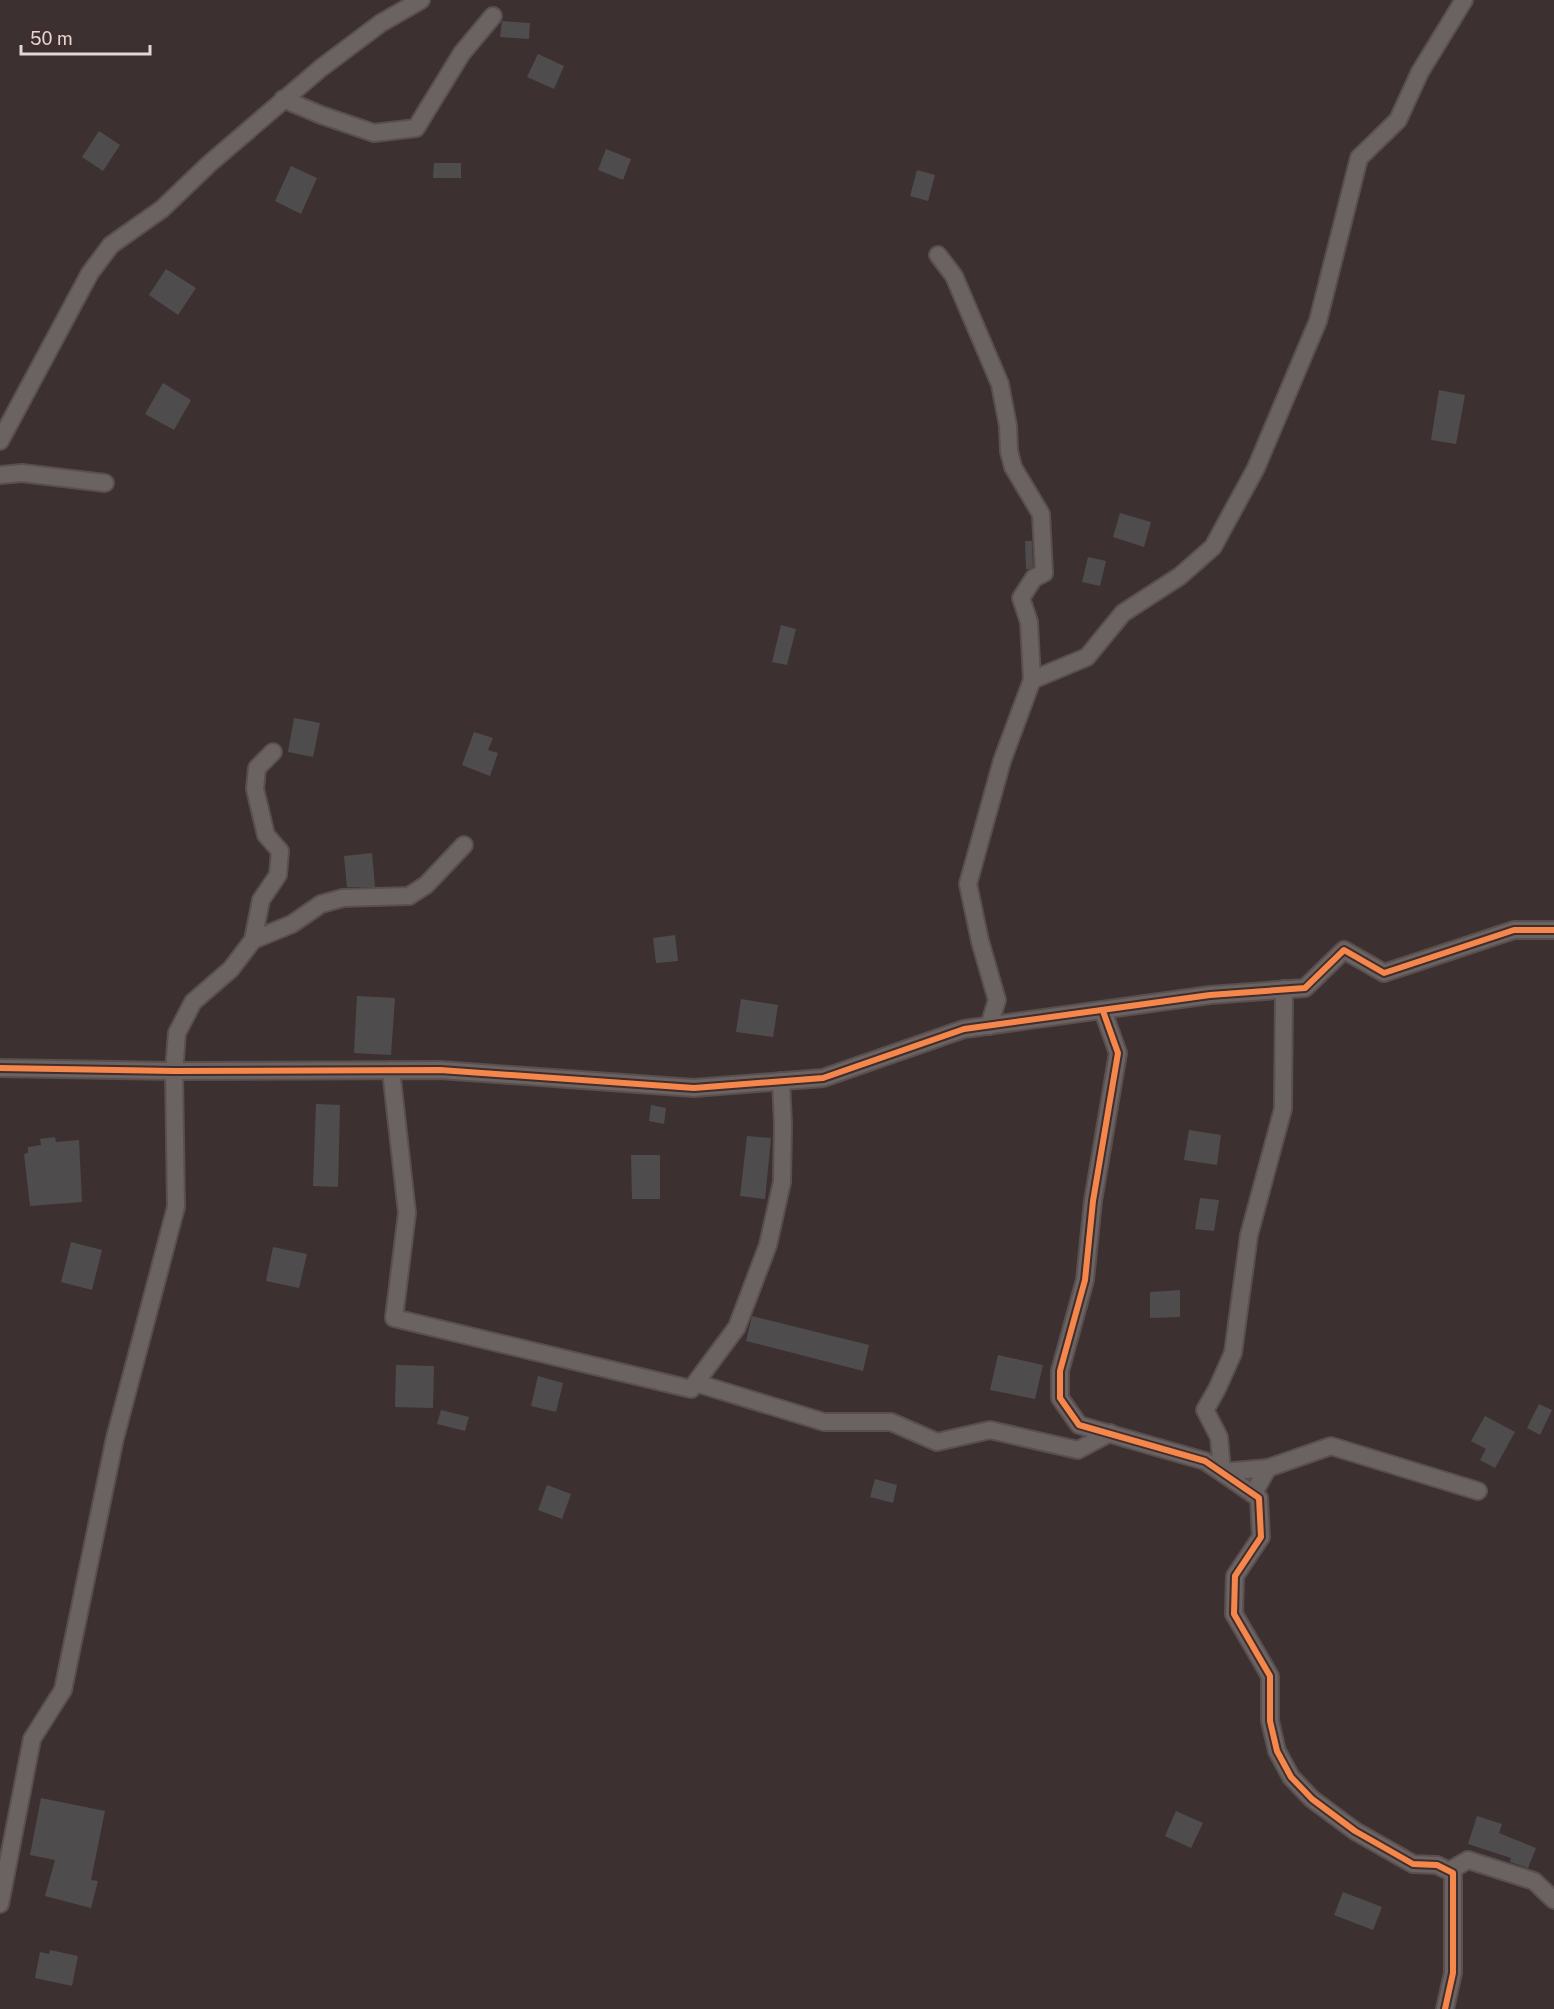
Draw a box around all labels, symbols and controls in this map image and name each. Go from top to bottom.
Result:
scale bar [21,18,150,56]
text: 50 m [30,28,73,49]

